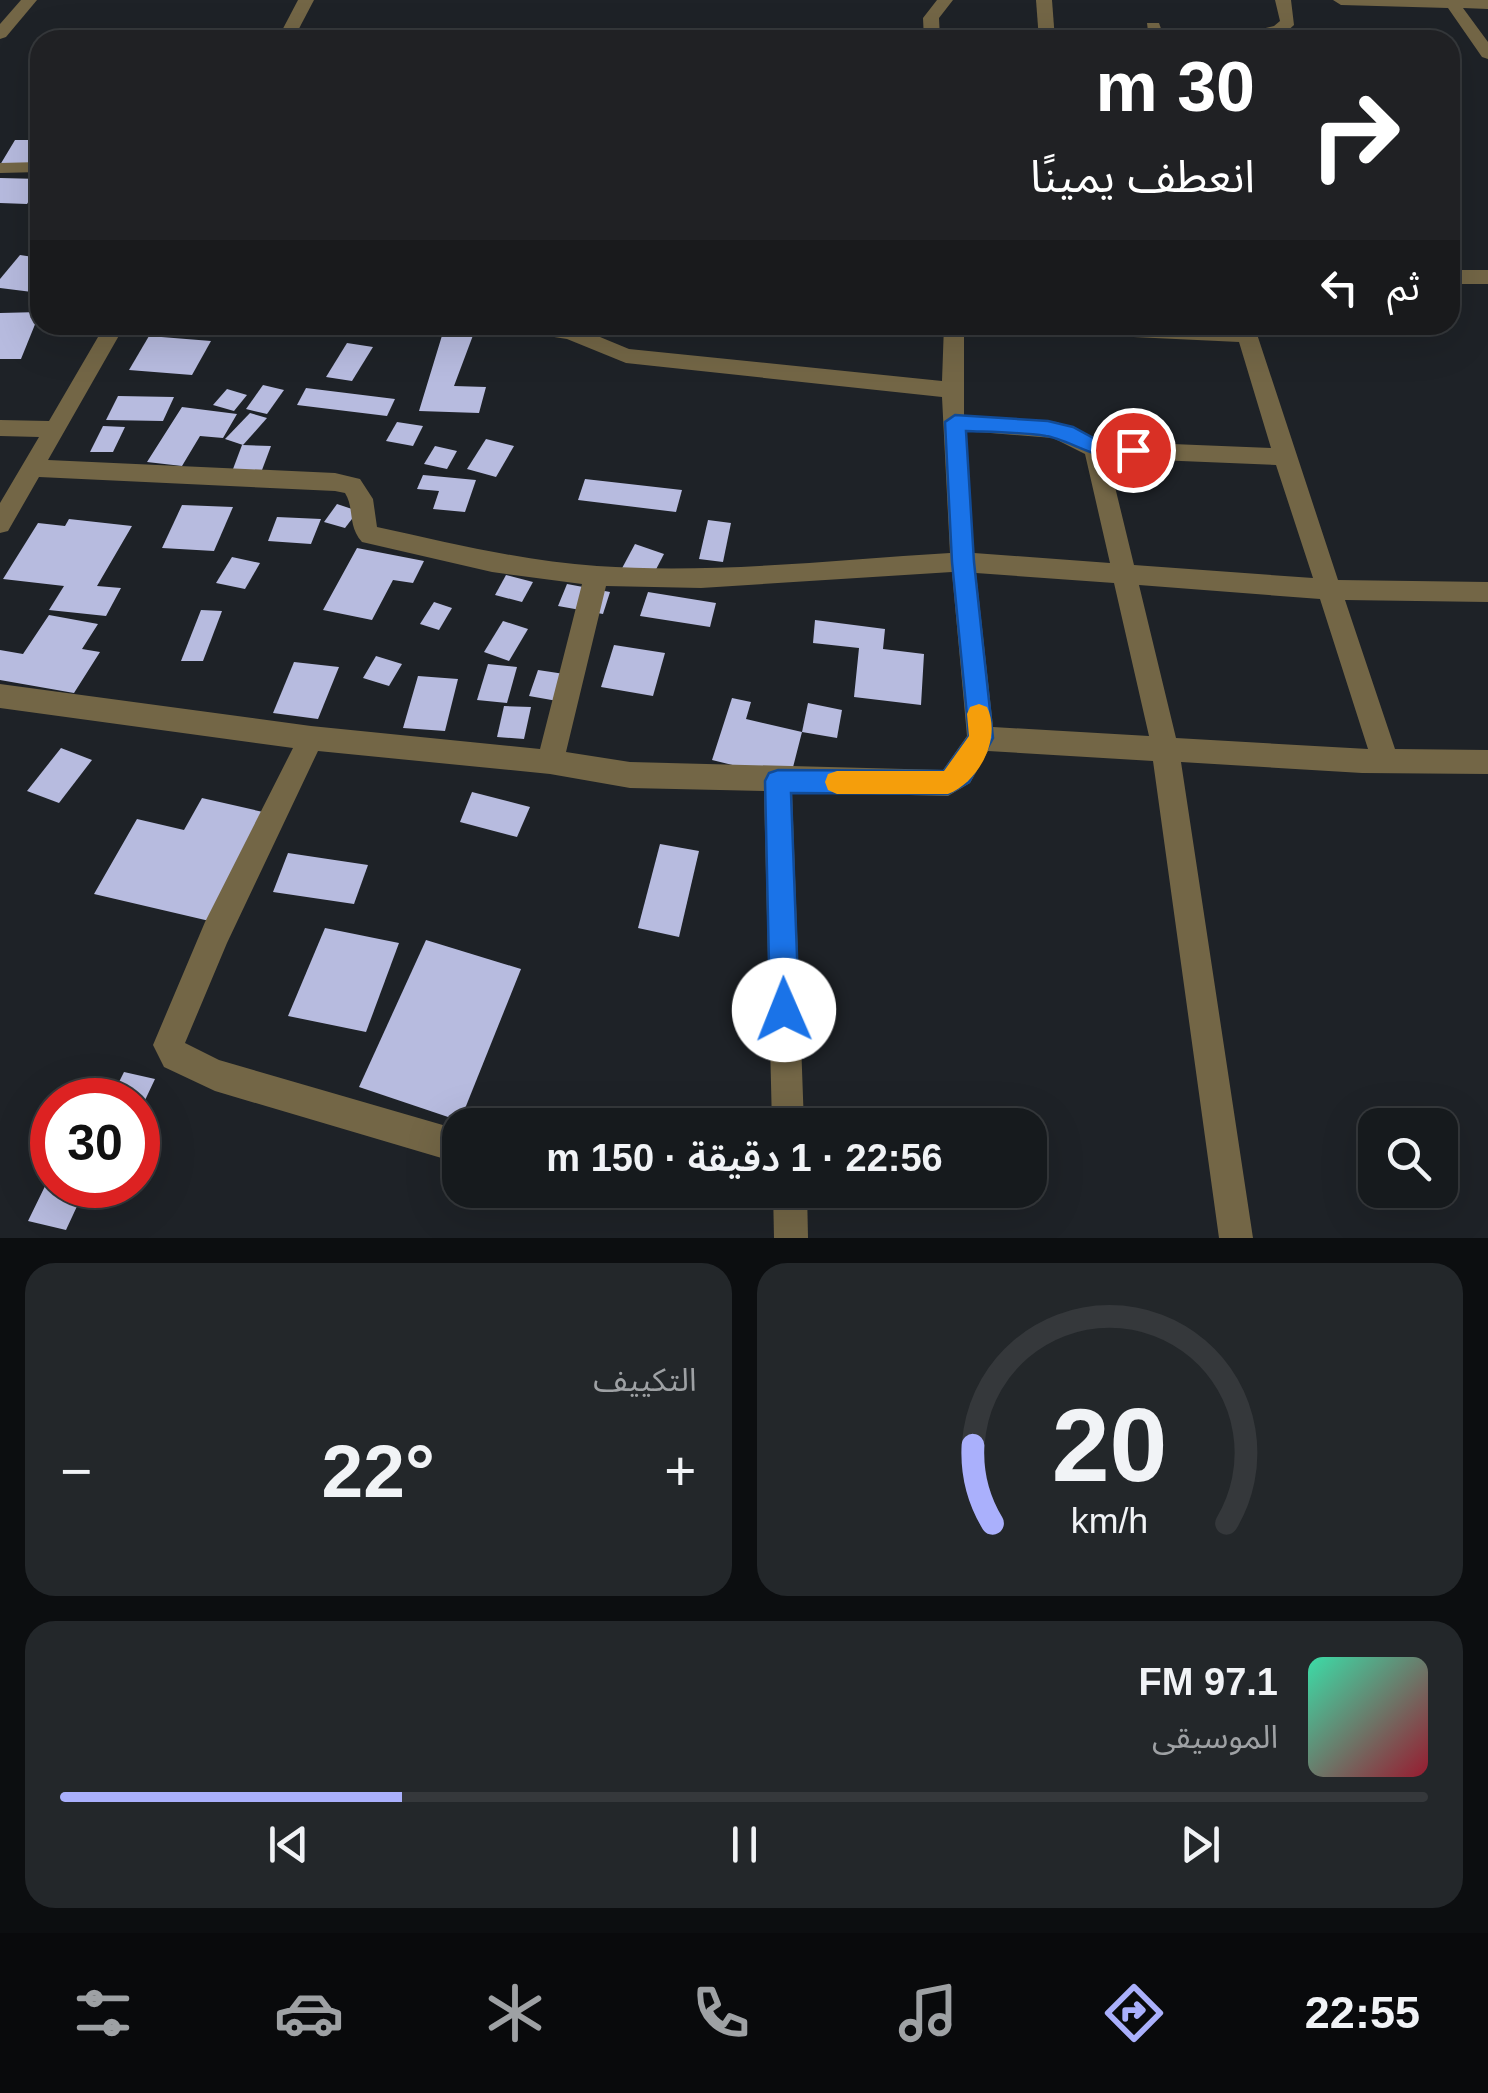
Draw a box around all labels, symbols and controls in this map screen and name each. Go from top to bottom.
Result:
text: 30 m [1095,48,1255,126]
icon: right [1290,70,1420,200]
text: انعطف يمينًا [1030,151,1255,202]
icon: left [1312,260,1367,315]
text: ثم [1387,266,1420,308]
pin [1091,408,1176,493]
icon: arrive [1106,423,1161,478]
position arrow [732,958,836,1062]
speed limit sign: 30 [30,1078,160,1208]
map controls [1358,1108,1458,1208]
button: search [1358,1108,1458,1208]
text: 22:56 · 1 دقيقة · 150 m [546,1137,943,1179]
text: التكييف [593,1362,697,1398]
text: 20 [1052,1387,1168,1503]
text: 22° [322,1429,435,1513]
text: − [60,1440,92,1502]
text: + [664,1440,696,1502]
text: km/h [1071,1501,1148,1541]
text: 97.1 FM [1139,1661,1278,1703]
text: الموسيقى [1152,1719,1278,1755]
icon: previous [261,1817,316,1872]
icon: pause [717,1817,772,1872]
icon: next [1173,1817,1228,1872]
icon: filters [68,1978,138,2048]
icon: car [274,1978,344,2048]
icon: climate [480,1978,550,2048]
icon: phone [686,1978,756,2048]
icon: music [893,1978,963,2048]
icon: directions [1099,1978,1169,2048]
text: 22:55 [1305,1987,1420,2038]

